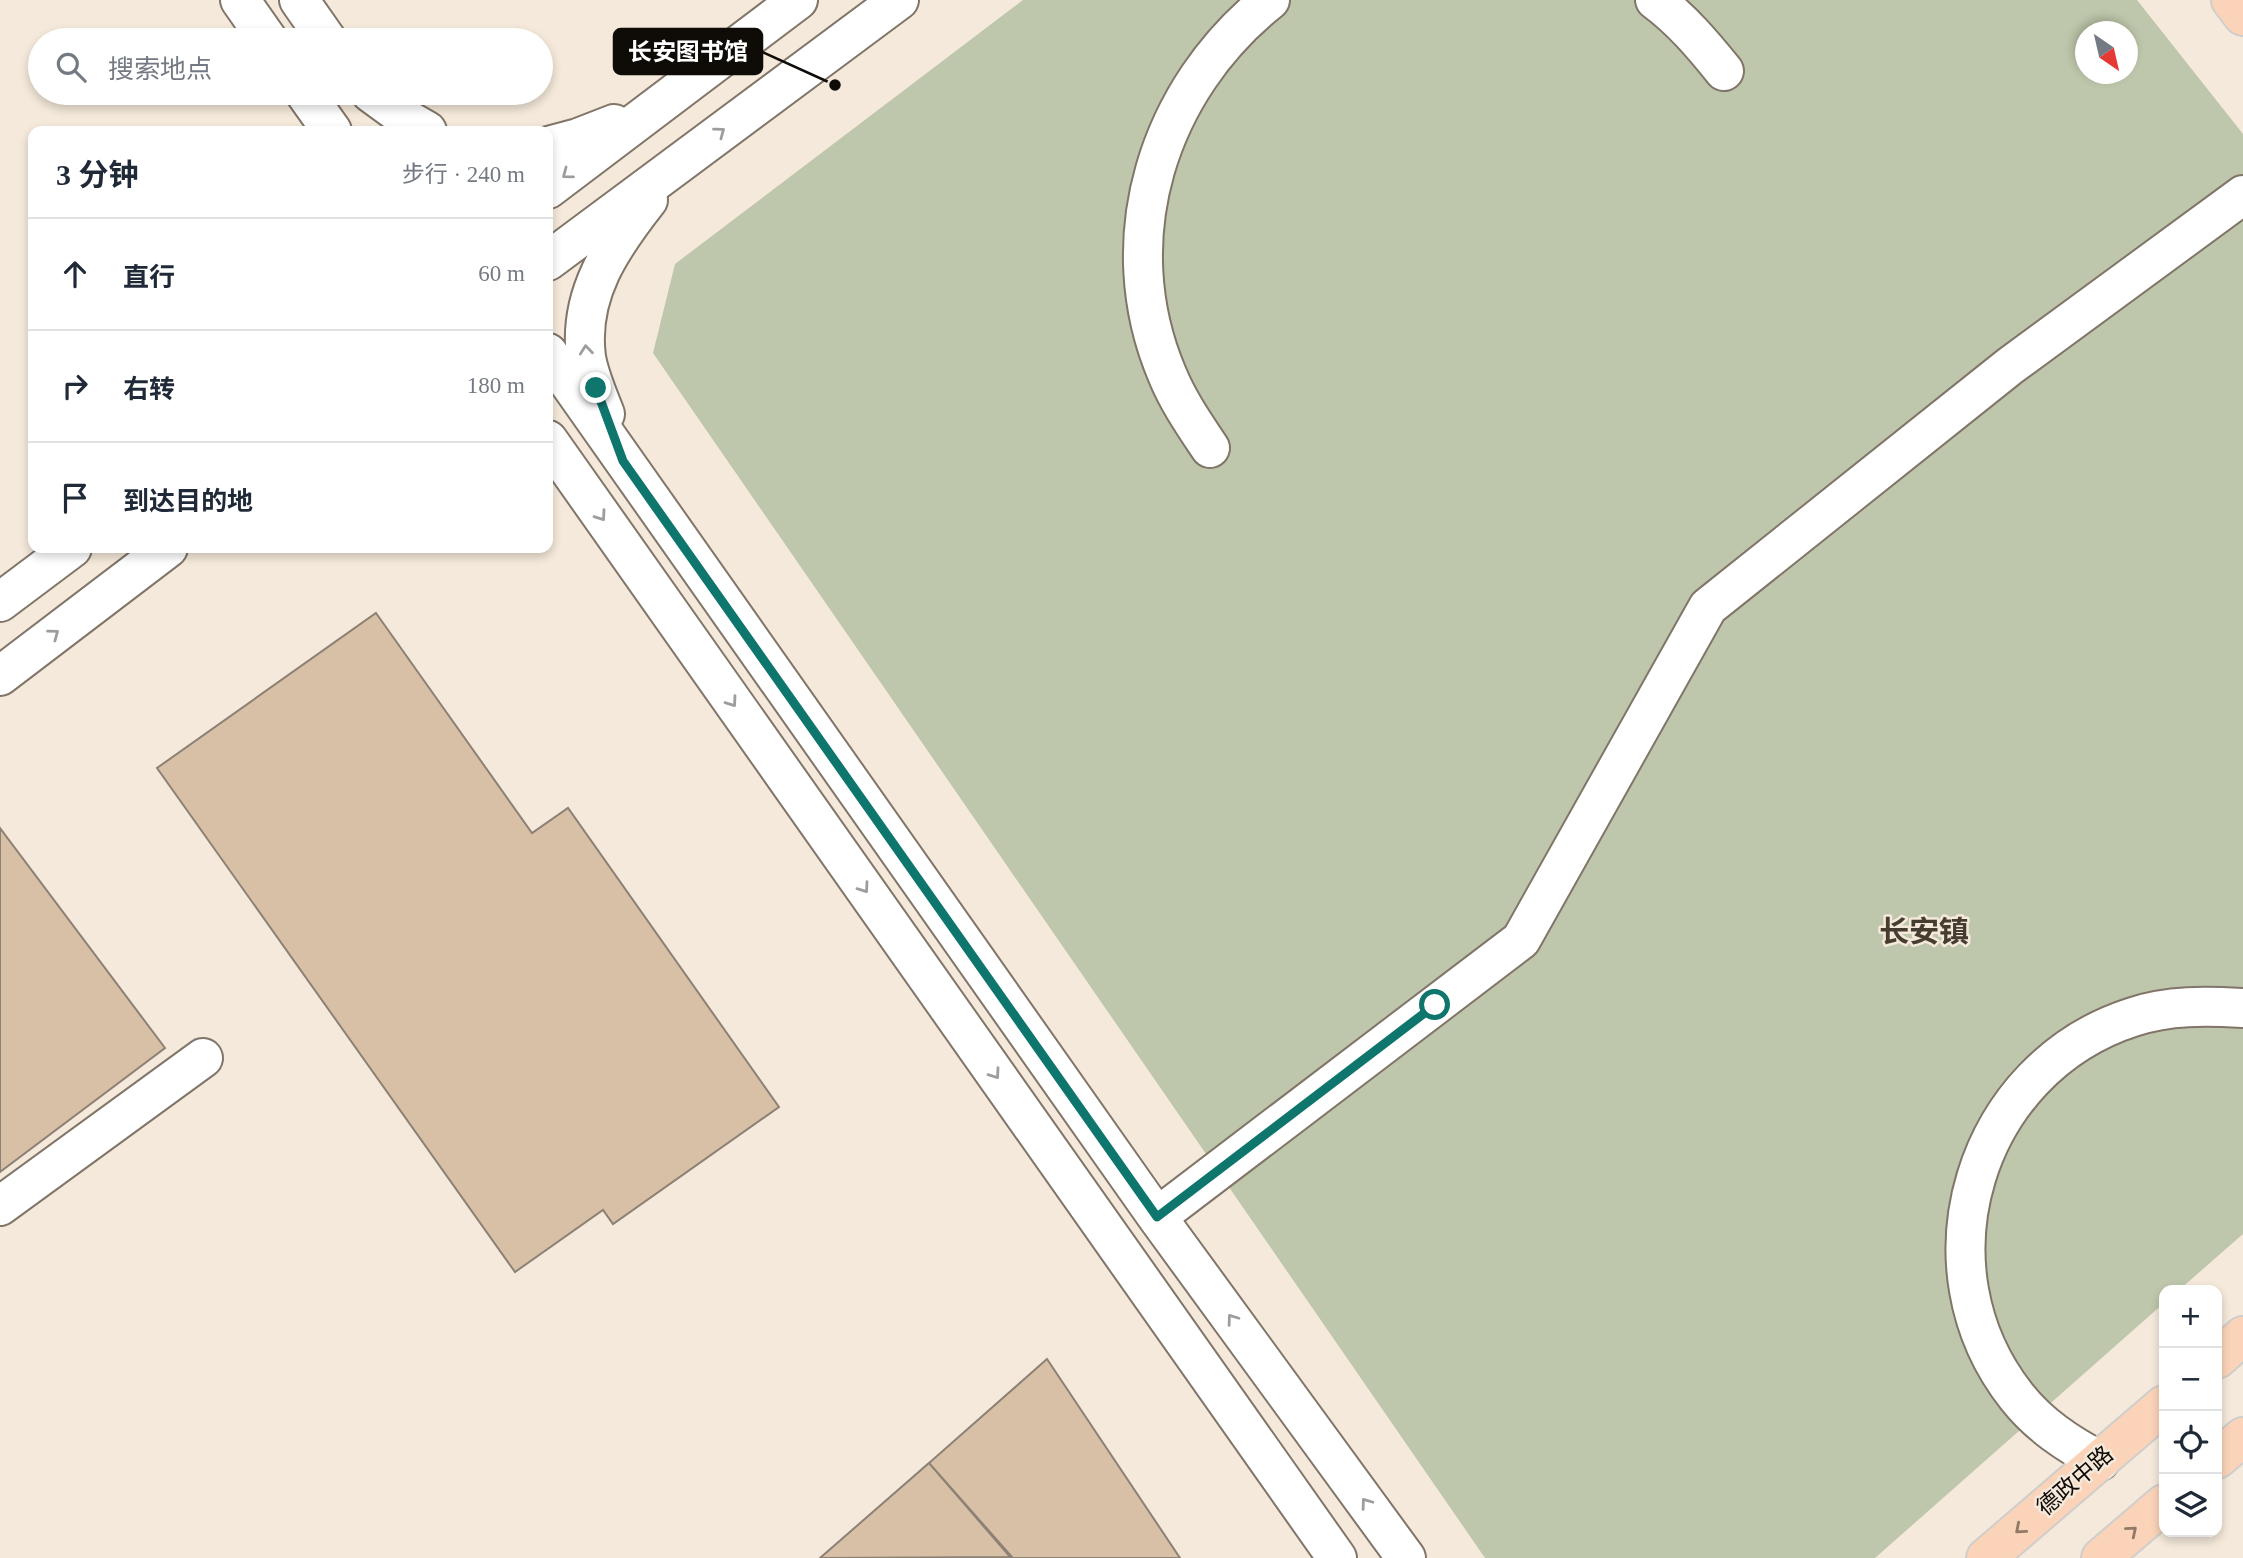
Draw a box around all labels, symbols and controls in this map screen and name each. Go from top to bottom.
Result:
north arrow [2075,21,2138,84]
search box [28,28,553,105]
callout: 长安图书馆 [614,29,762,74]
text: 长安图书馆 [628,39,748,65]
icon: search [52,48,90,86]
text: 搜索地点 [108,55,212,84]
one-way arrow [713,128,725,140]
text: 3 分钟 [56,158,139,191]
text: 步行 · 240 m [402,162,525,187]
one-way arrow [562,165,575,178]
icon: ahead [56,255,94,293]
text: 60 m [478,261,525,286]
text: 直行 [123,263,175,292]
one-way arrow [579,345,594,356]
icon: right [56,367,94,405]
route end [580,372,611,403]
text: 180 m [467,373,525,398]
text: 右转 [123,375,175,404]
icon: arrive [56,479,94,517]
text: 到达目的地 [123,487,253,516]
one-way arrow [593,508,605,521]
one-way arrow [47,630,59,643]
one-way arrow [724,694,736,707]
one-way arrow [856,880,868,893]
district label: 长安镇 [1879,915,1969,948]
route start [1419,989,1450,1020]
one-way arrow [987,1066,999,1079]
map controls [2159,1285,2222,1537]
button: + [2159,1285,2222,1348]
one-way arrow [1227,1314,1240,1327]
button: − [2159,1348,2222,1411]
button: locate [2159,1411,2222,1474]
street label: 德政中路 [2032,1441,2118,1521]
button: layers [2159,1474,2222,1537]
one-way arrow [1361,1498,1374,1511]
one-way arrow [2015,1521,2028,1533]
one-way arrow [2124,1527,2137,1539]

